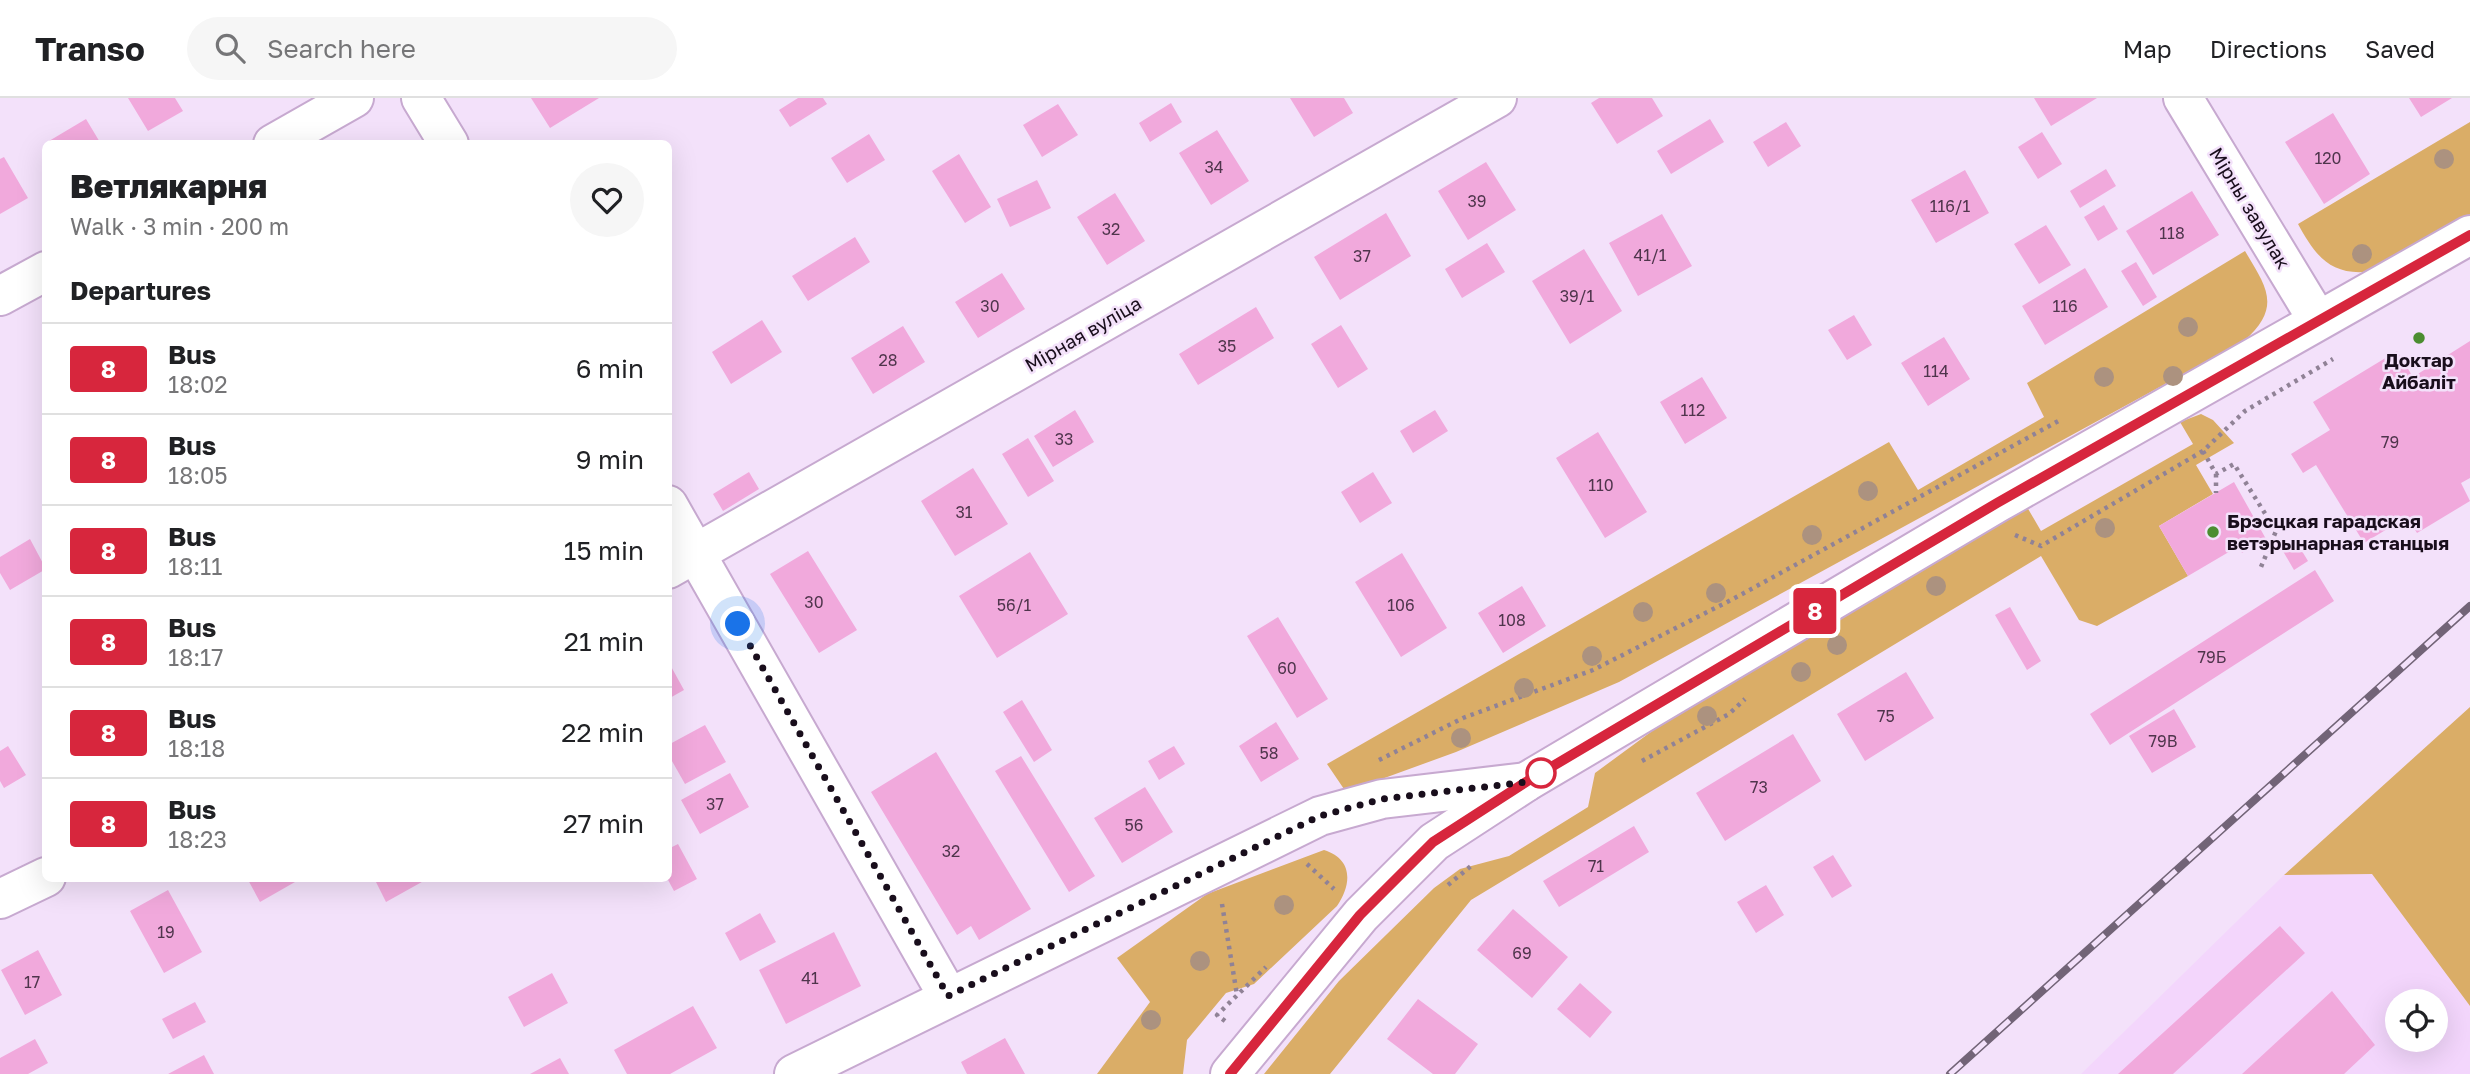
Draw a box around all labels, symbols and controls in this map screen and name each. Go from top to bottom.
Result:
search box [187,17,677,80]
text: Transo [35,29,145,68]
icon: search [211,29,249,67]
text: Search here [267,33,416,64]
text: Map [2123,34,2172,63]
text: Directions [2210,34,2327,63]
text: Saved [2365,34,2435,63]
street label: Мірны завулак [2205,143,2296,273]
house number: 120 [2315,148,2341,168]
house number: 34 [1204,157,1224,177]
button: heart [570,163,644,237]
text: Ветлякарня [70,166,267,205]
house number: 39 [1467,191,1487,211]
house number: 116/1 [1930,196,1971,216]
text: Walk · 3 min · 200 m [70,212,289,240]
house number: 32 [1102,219,1120,239]
house number: 118 [2159,223,2185,243]
house number: 41/1 [1634,245,1667,265]
house number: 37 [1353,246,1371,266]
text: Departures [70,275,211,306]
house number: 39/1 [1560,286,1594,306]
street label: Мірная вуліца [1020,291,1145,376]
house number: 30 [980,296,1000,316]
house number: 116 [2052,296,2078,316]
marker: Доктар Айбаліт [2411,330,2427,346]
house number: 35 [1218,336,1236,356]
text: Bus [168,339,216,370]
place label: Доктар Айбаліт [2382,348,2456,393]
house number: 28 [878,350,898,370]
text: 6 min [576,353,644,384]
text: 8 [101,354,116,383]
house number: 114 [1923,361,1949,381]
text: 18:02 [168,370,228,398]
house number: 112 [1681,400,1705,420]
house number: 33 [1055,429,1073,449]
text: Bus [168,430,216,461]
house number: 79 [2381,432,2399,452]
text: 9 min [576,444,644,475]
text: 8 [101,445,116,474]
text: 18:05 [168,461,228,489]
house number: 110 [1588,475,1614,495]
house number: 31 [955,502,973,522]
place label: Брэсцкая гарадская ветэрынарная станцыя [2227,509,2449,554]
text: Bus [168,521,216,552]
marker: Брэсцкая гарадская ветэрынарная станцыя [2205,524,2221,540]
text: 15 min [564,535,644,566]
text: 8 [101,536,116,565]
text: 18:11 [168,552,222,580]
line badge: 8 [1792,588,1838,634]
house number: 30 [804,592,824,612]
house number: 56/1 [997,595,1031,615]
house number: 106 [1387,595,1415,615]
text: 8 [1807,596,1823,625]
your location [720,606,755,641]
house number: 108 [1498,610,1526,630]
text: Bus [168,612,216,643]
text: 21 min [564,626,644,657]
text: 8 [101,627,116,656]
text: 18:17 [168,643,223,671]
house number: 79Б [2198,647,2226,667]
house number: 60 [1277,658,1297,678]
text: Bus [168,703,216,734]
house number: 75 [1877,706,1895,726]
text: 22 min [561,717,644,748]
text: 8 [101,718,116,747]
house number: 79В [2149,731,2177,751]
text: 18:18 [168,734,225,762]
house number: 58 [1259,743,1279,763]
unlabelled marker [1526,758,1556,788]
house number: 73 [1750,777,1768,797]
text: Bus [168,794,216,825]
house number: 37 [706,794,724,814]
text: 27 min [563,808,644,839]
text: 8 [101,809,116,838]
house number: 56 [1125,815,1143,835]
text: 18:23 [168,825,227,853]
house number: 32 [942,841,960,861]
house number: 71 [1588,856,1604,876]
house number: 19 [157,922,175,942]
house number: 69 [1512,943,1532,963]
house number: 41 [801,968,819,988]
house number: 17 [24,972,40,992]
map controls [2385,989,2448,1052]
button: locate [2385,989,2448,1052]

